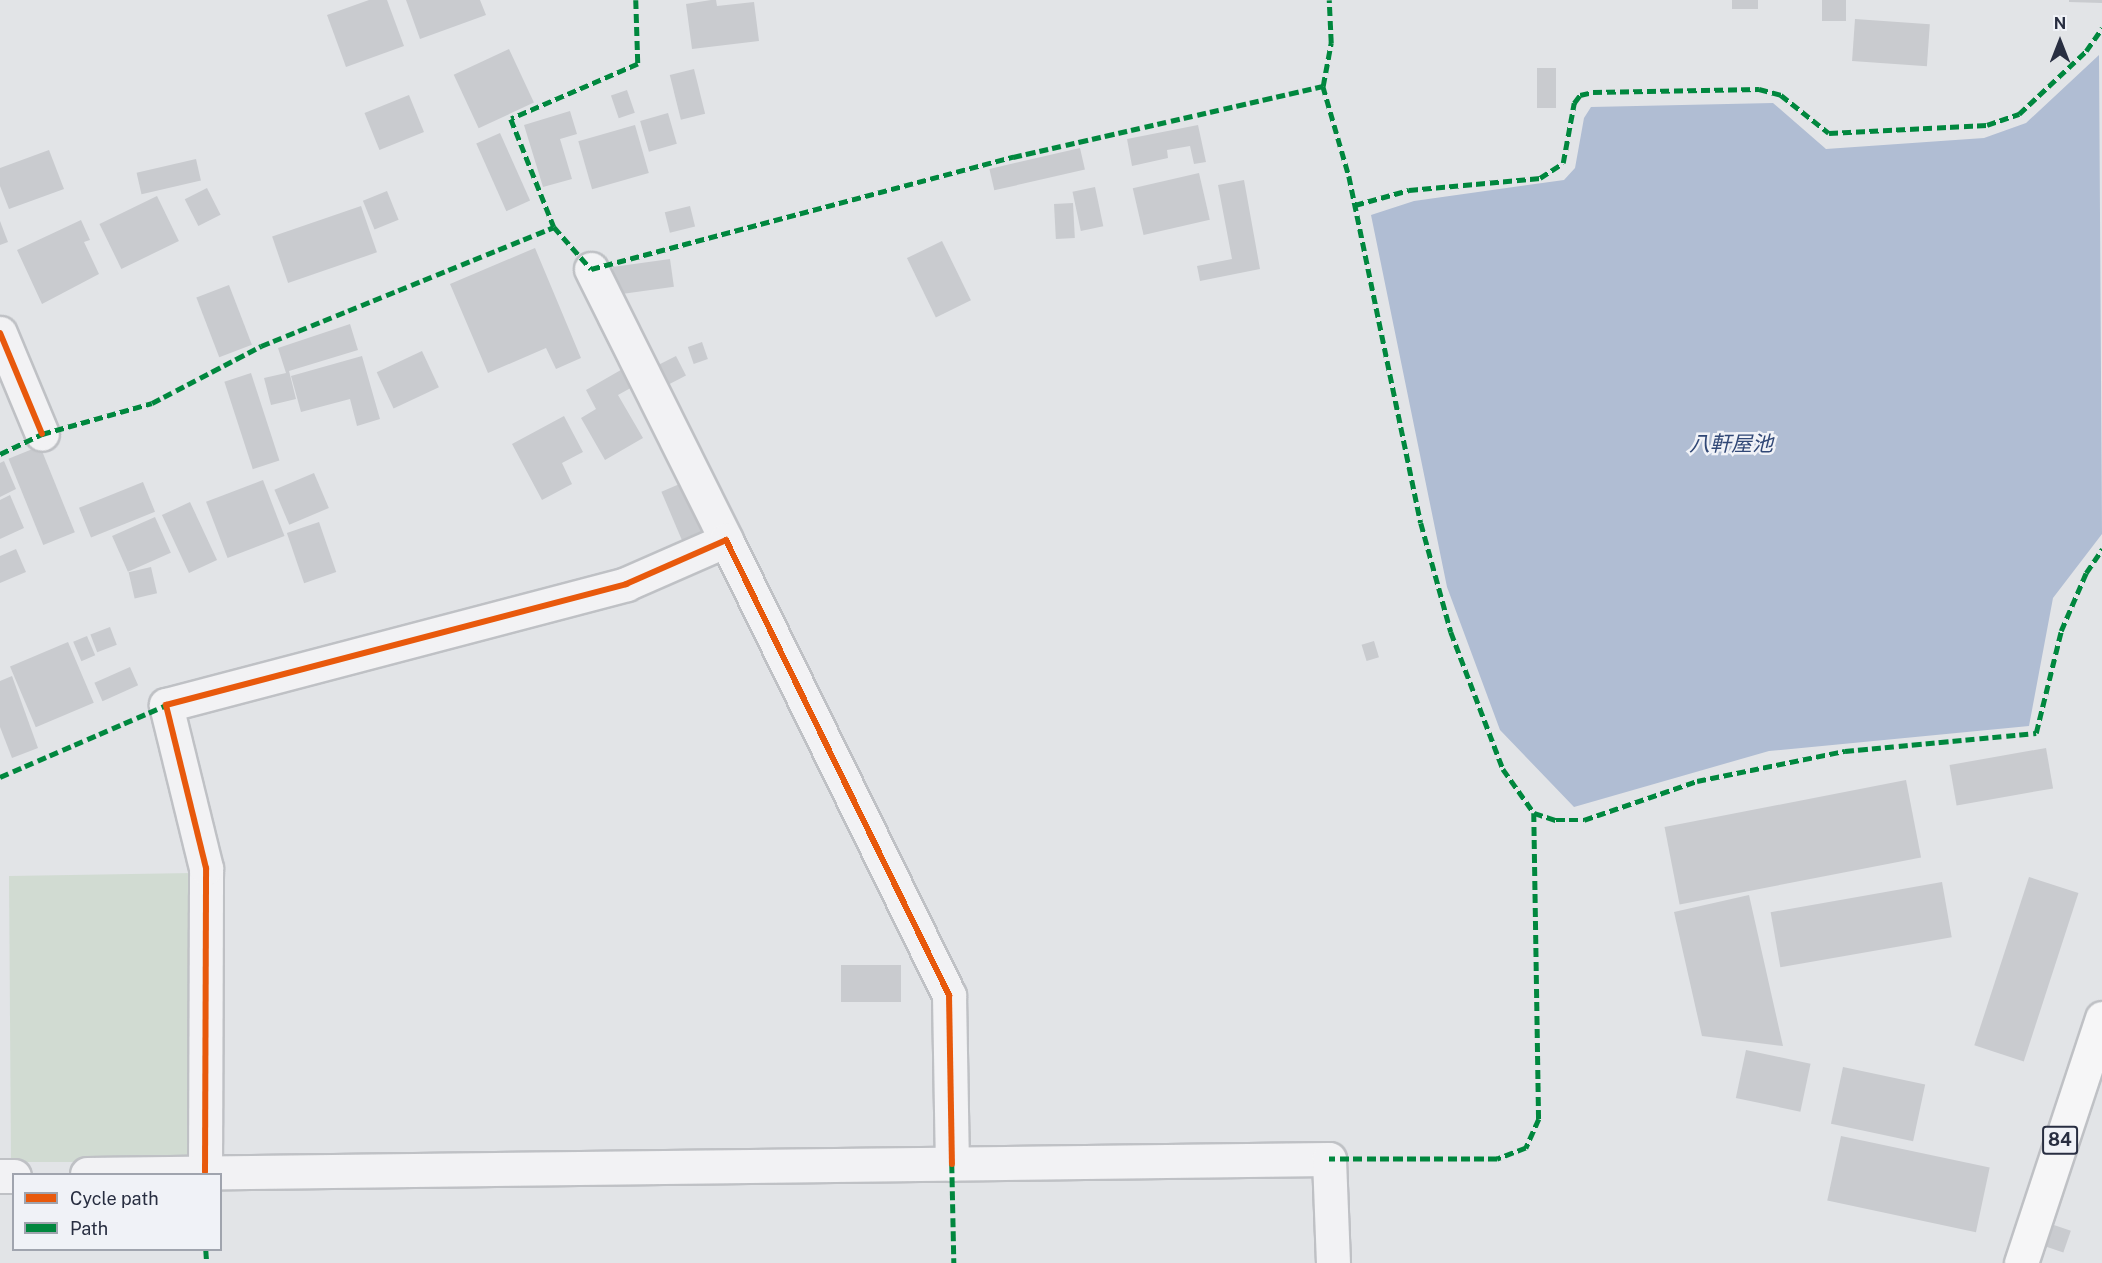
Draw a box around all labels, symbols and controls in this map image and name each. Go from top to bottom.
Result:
north arrow [2030,12,2090,72]
text: N [2054,14,2066,33]
water label: 八軒屋池 [1689,431,1773,457]
road number: 84 [2042,1125,2078,1155]
legend [12,1173,222,1251]
text: Cycle path [70,1188,159,1209]
text: Path [70,1218,108,1239]

